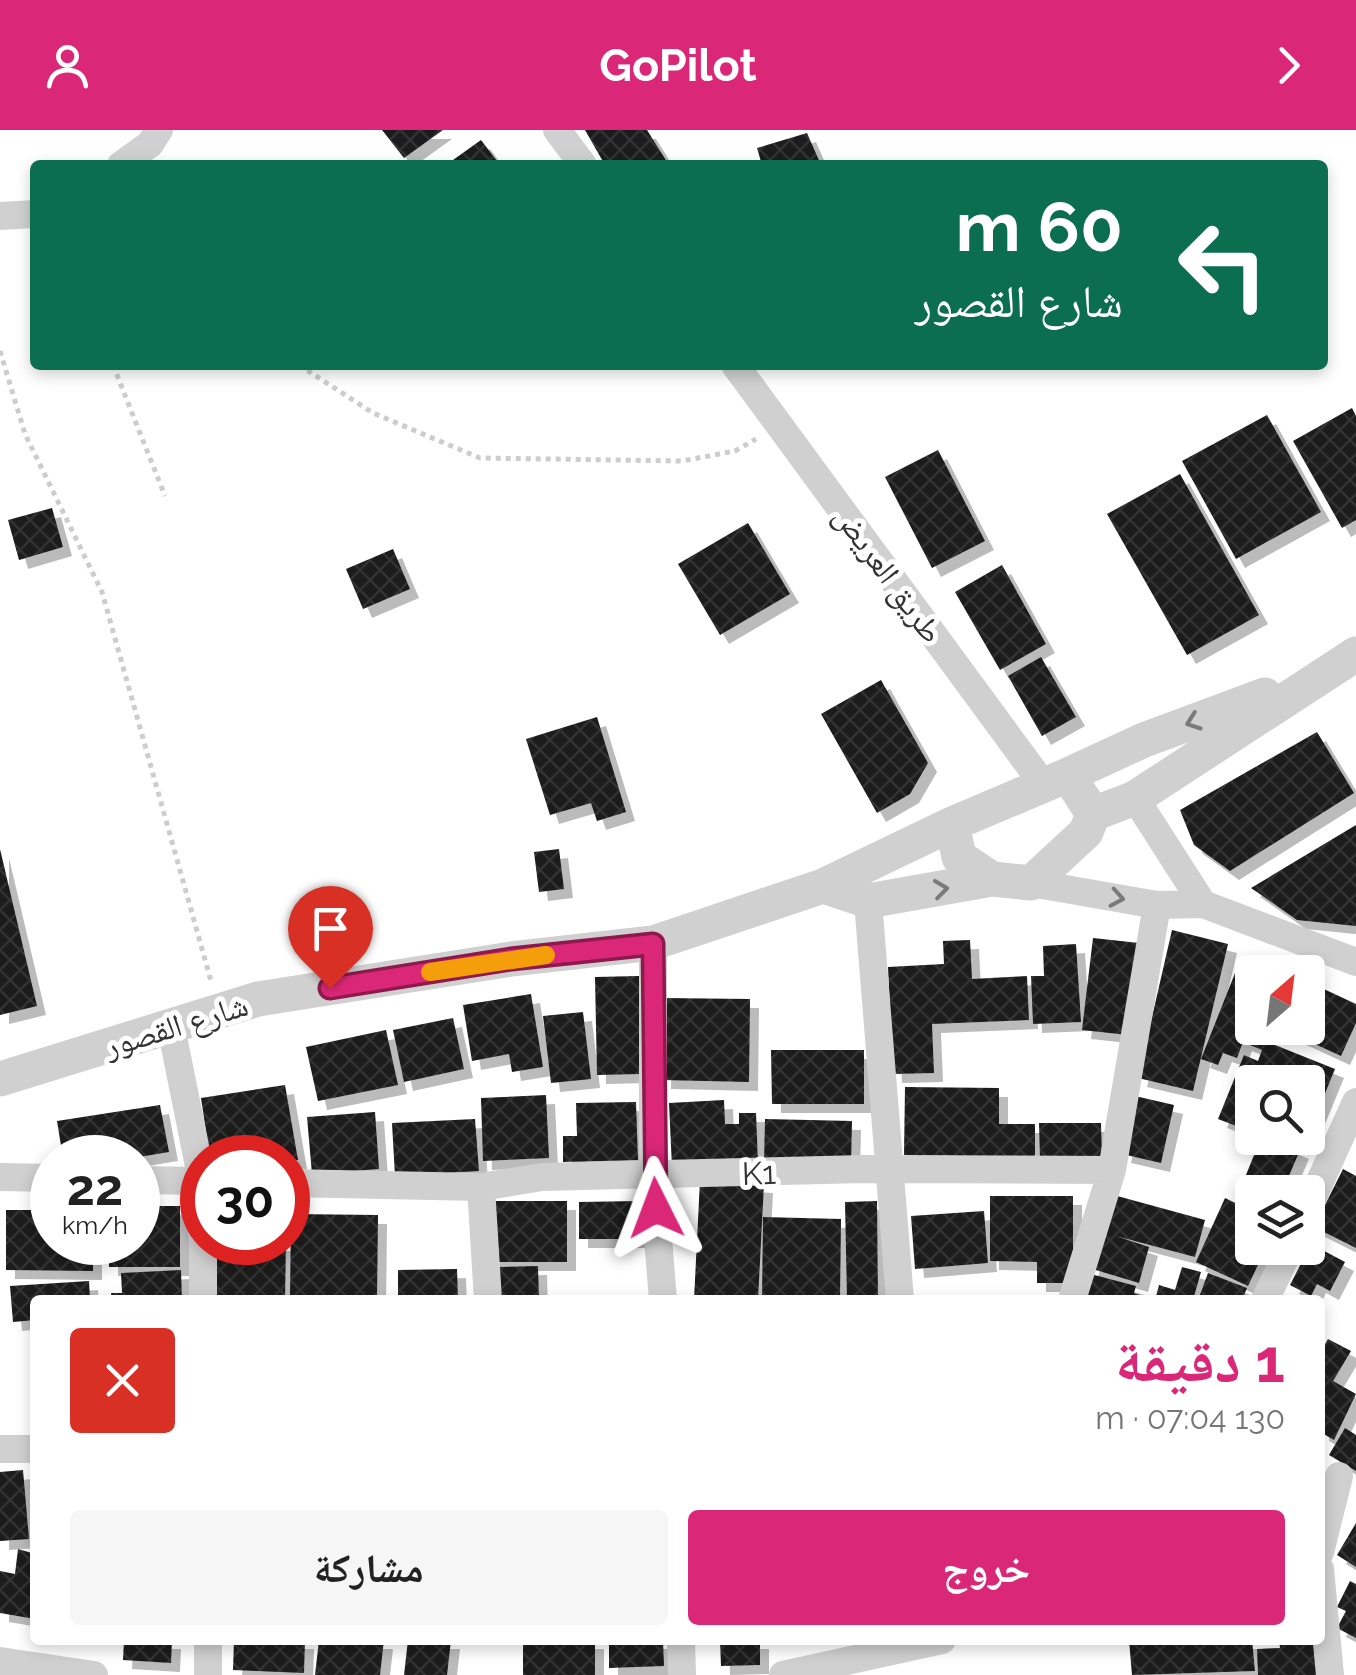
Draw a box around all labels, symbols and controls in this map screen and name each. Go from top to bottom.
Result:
icon: person [40,38,95,93]
icon: forward [1261,38,1316,93]
text: GoPilot [599,39,757,92]
text: 60 m [956,185,1123,267]
icon: left [1158,200,1288,330]
text: شارع القصور [915,275,1123,328]
street label: طريق العريض [825,498,951,651]
one-way arrow [1186,710,1203,731]
one-way arrow [934,879,950,900]
pin [288,886,373,989]
one-way arrow [1109,887,1125,908]
icon: arrive [303,901,358,956]
north arrow [1235,955,1325,1045]
map controls [1235,955,1325,1265]
street label: شارع القصور [99,986,253,1067]
button: search [1235,1065,1325,1155]
speed limit sign: 30 [180,1135,310,1265]
street label: K1 [741,1154,777,1192]
position arrow [604,1156,708,1260]
text: 22 [67,1158,123,1217]
button: layers [1235,1175,1325,1265]
text: km/h [62,1210,128,1240]
text: 1 دقيقة [1115,1326,1285,1396]
button: close [70,1328,175,1433]
text: 130 m · 07:04 [1095,1399,1285,1436]
button: مشاركة [70,1510,668,1625]
button: خروج [688,1510,1285,1625]

